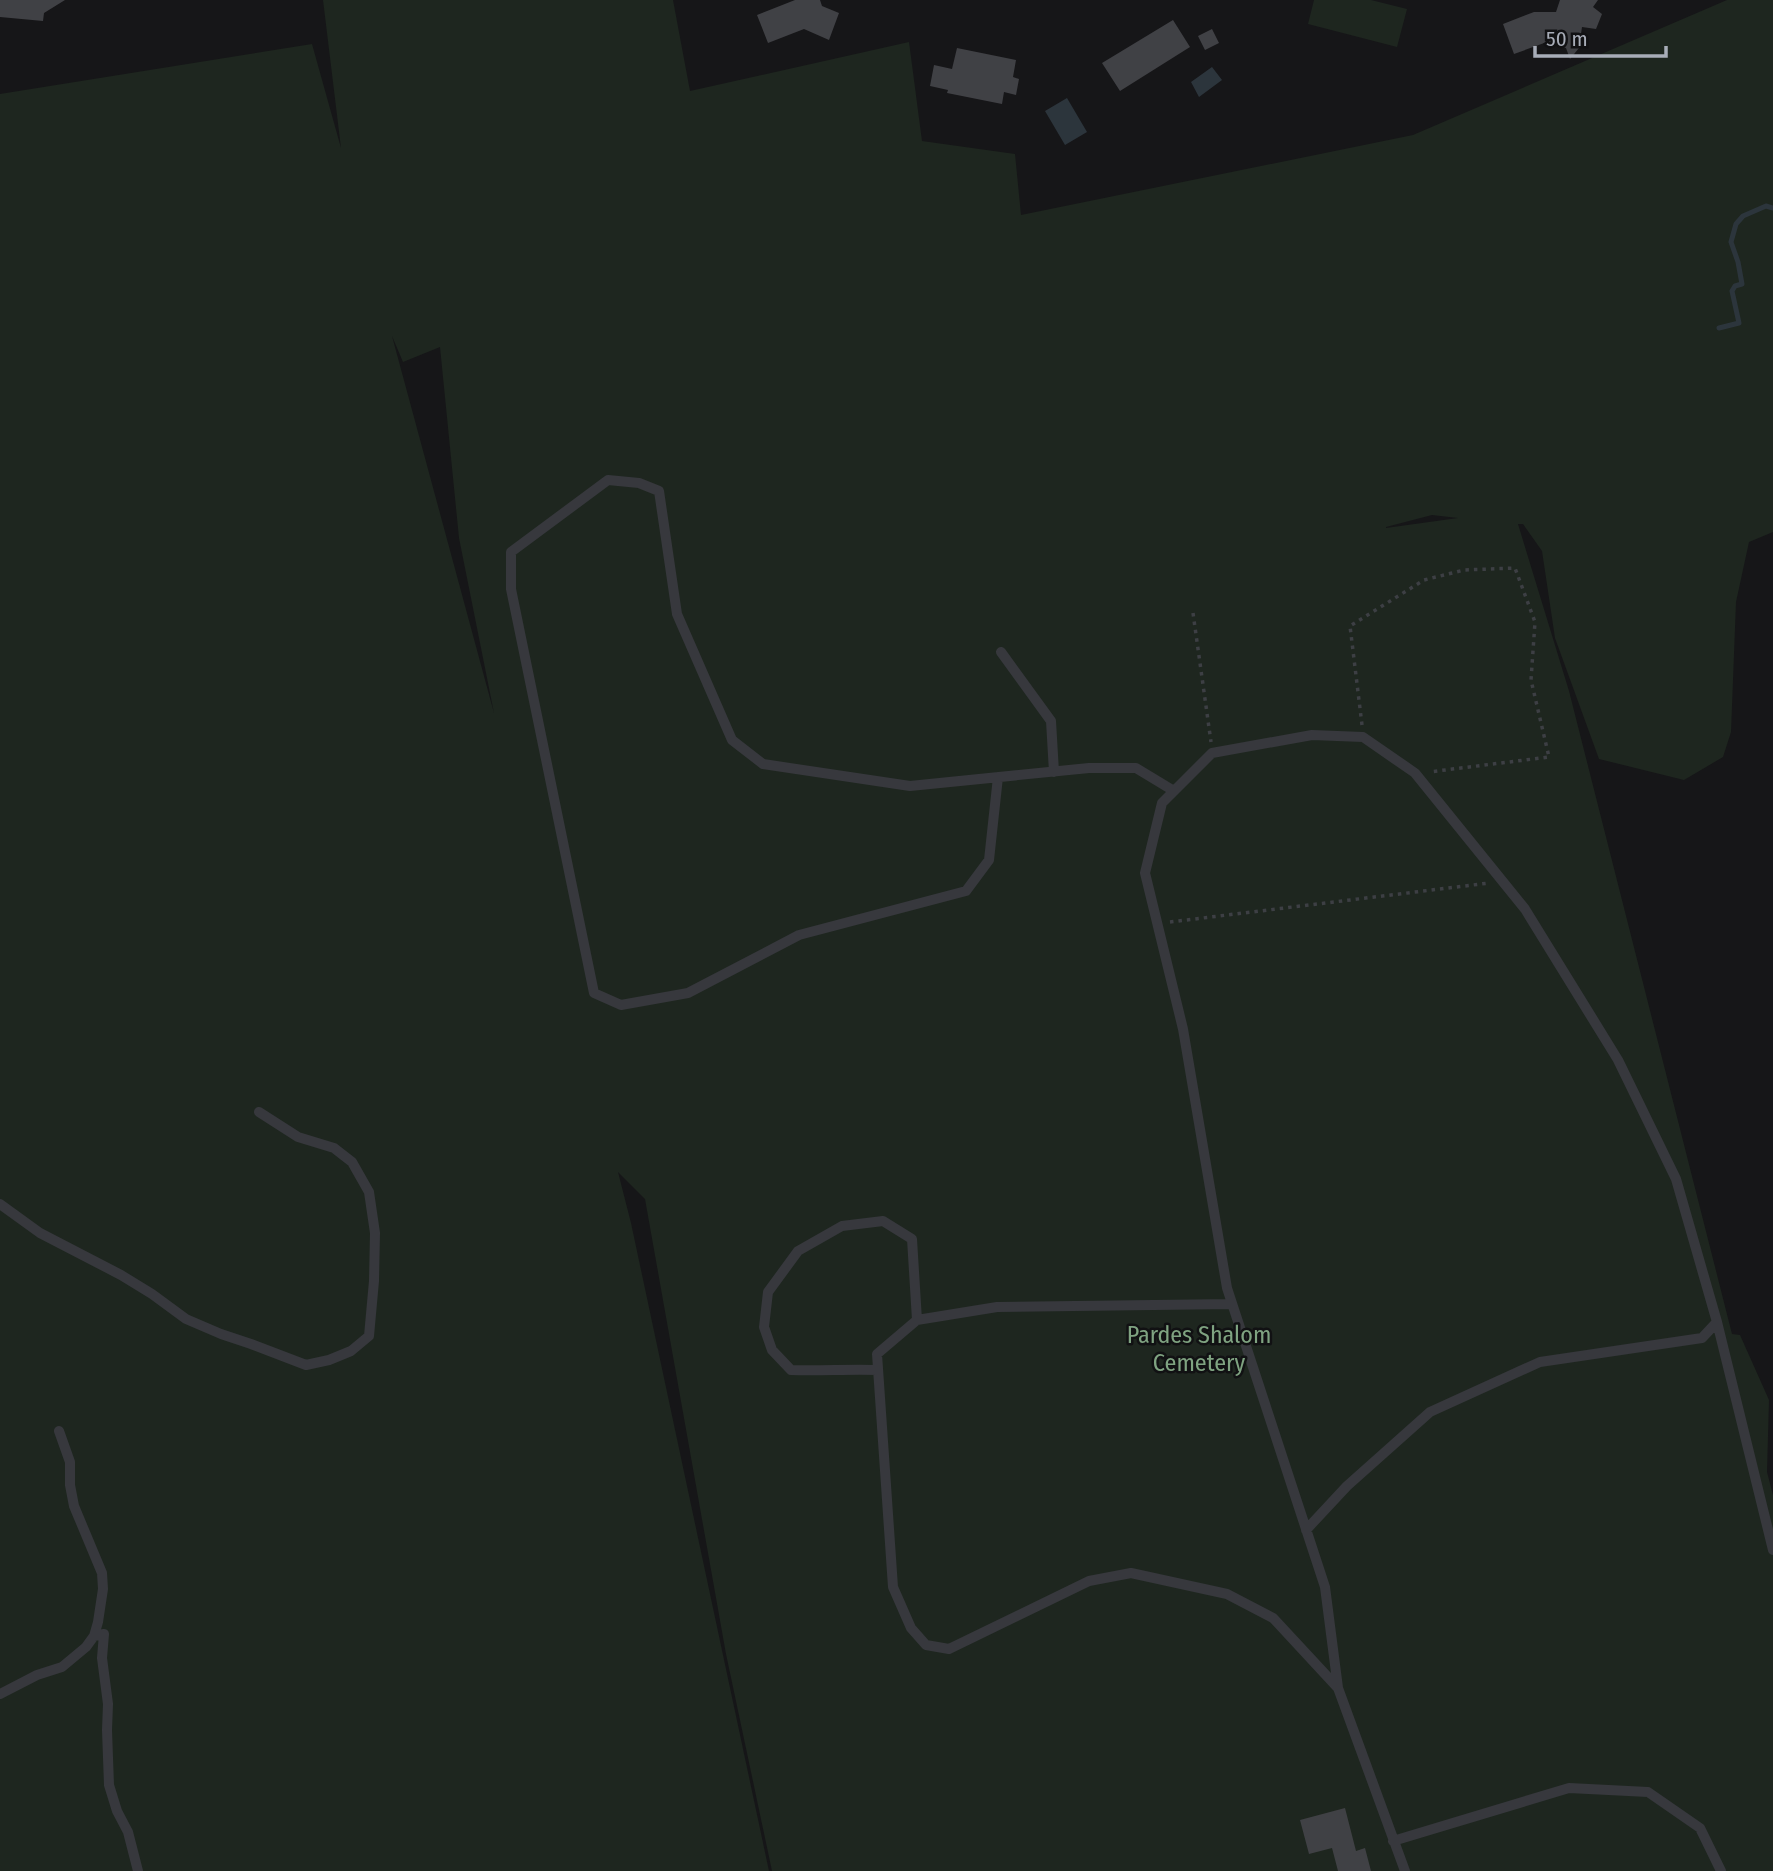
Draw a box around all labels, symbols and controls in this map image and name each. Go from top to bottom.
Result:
scale bar [1535,14,1666,58]
text: 50 m [1546,26,1588,52]
park label: Pardes Shalom Cemetery [1127,1321,1271,1377]

